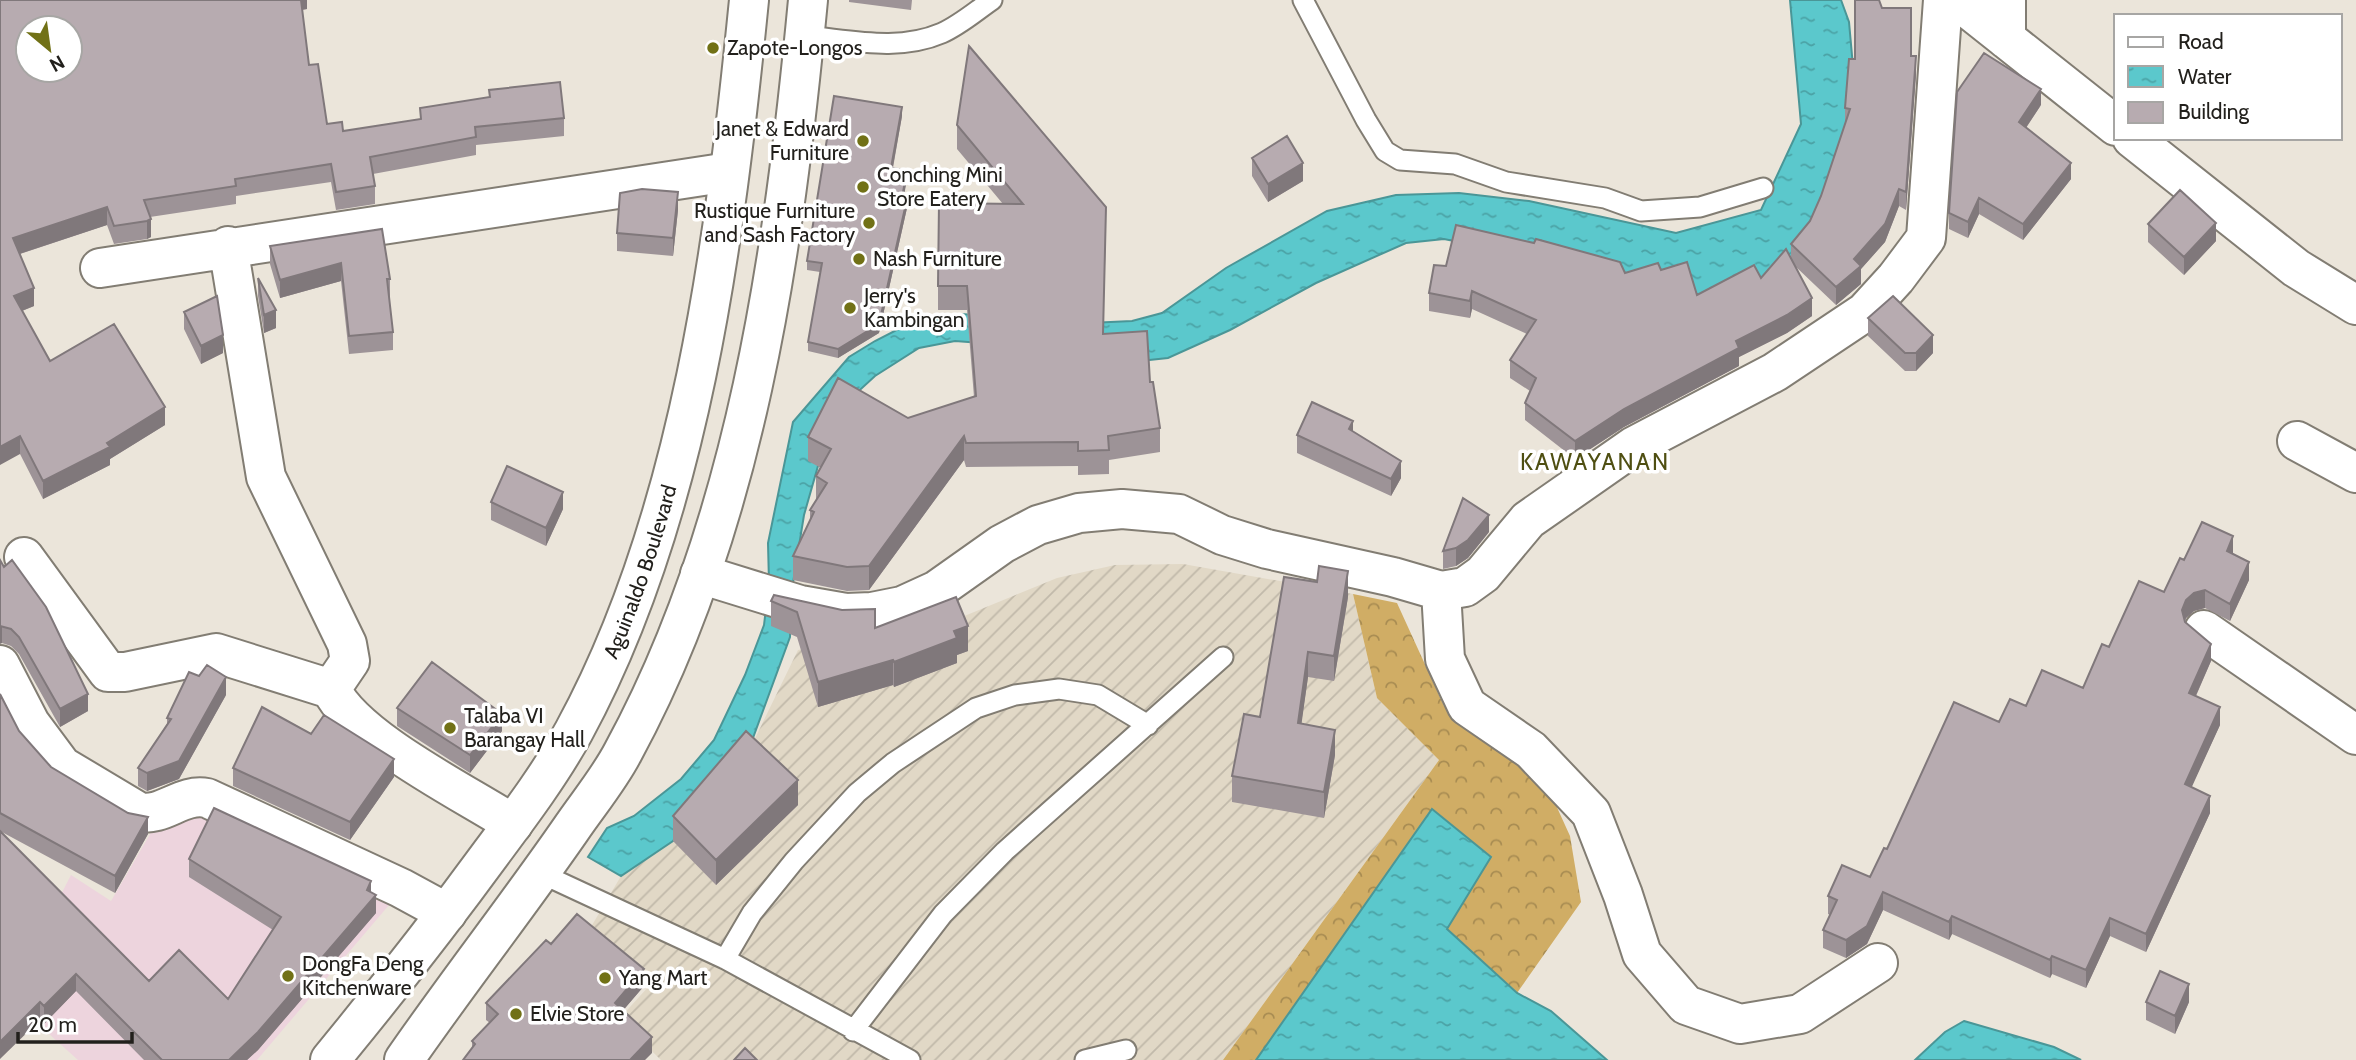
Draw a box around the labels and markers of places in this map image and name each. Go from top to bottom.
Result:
place label: Zapote-Longos [727,35,863,60]
marker: Zapote-Longos [705,40,721,56]
place label: Janet & Edward Furniture [715,116,849,165]
marker: Janet & Edward Furniture [855,133,871,149]
place label: Conching Mini Store Eatery [877,162,1003,211]
marker: Conching Mini Store Eatery [855,179,871,195]
place label: Rustique Furniture and Sash Factory [694,198,855,247]
marker: Rustique Furniture and Sash Factory [861,215,877,231]
place label: Nash Furniture [873,246,1002,271]
marker: Nash Furniture [851,251,867,267]
place label: Jerry's Kambingan [863,283,965,332]
marker: Jerry's Kambingan [842,300,858,316]
place label: Talaba VI Barangay Hall [464,703,585,752]
marker: Talaba VI Barangay Hall [442,720,458,736]
place label: DongFa Deng Kitchenware [302,951,424,1000]
place label: Yang Mart [618,965,707,990]
marker: DongFa Deng Kitchenware [280,968,296,984]
marker: Yang Mart [597,970,613,986]
place label: Elvie Store [530,1001,625,1026]
marker: Elvie Store [508,1006,524,1022]

